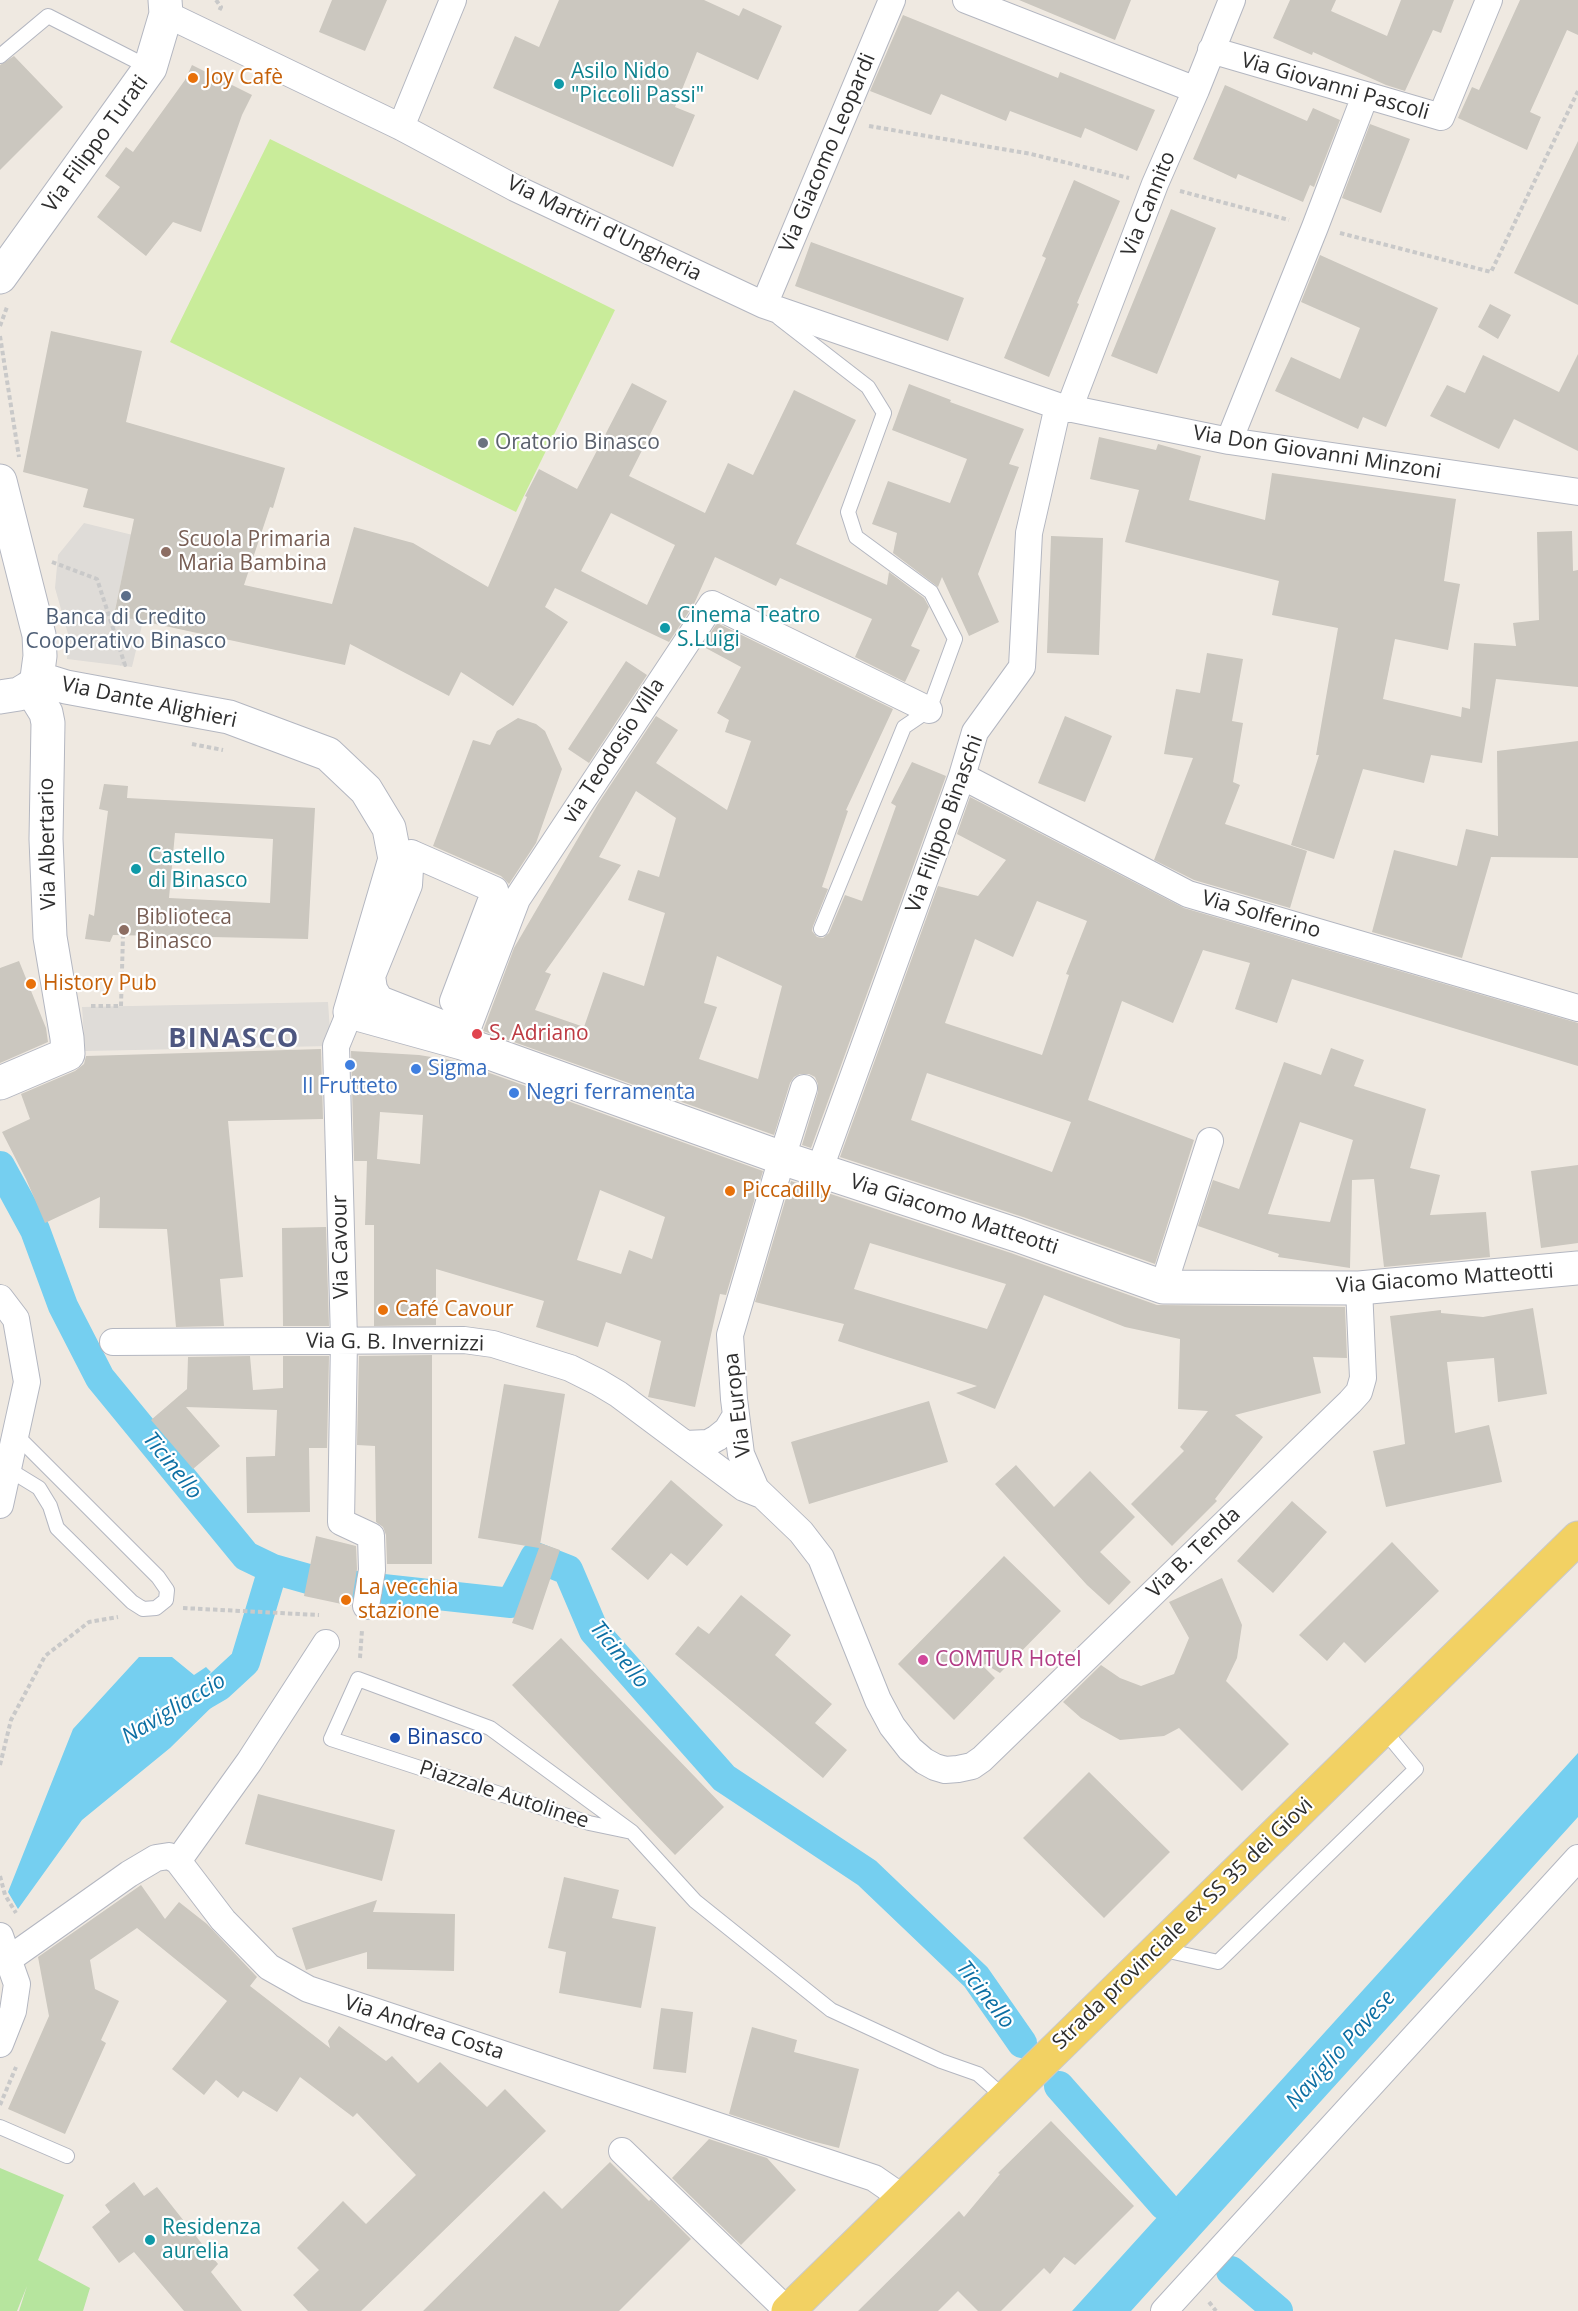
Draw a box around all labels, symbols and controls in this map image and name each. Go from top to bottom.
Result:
street label: Via Giovanni Pascoli [1238,48,1432,126]
street label: Via Giacomo Leopardi [775,50,881,256]
place label: Asilo Nido "Piccoli Passi" [571,59,704,109]
place label: Joy Cafè [205,65,283,91]
street label: Via Filippo Turati [38,71,154,217]
marker: Joy Cafè [186,71,200,85]
marker: Asilo Nido "Piccoli Passi" [552,77,566,91]
street label: Via Cannito [1117,148,1181,260]
street label: Via Martiri d'Ungheria [503,171,705,287]
street label: Via Don Giovanni Minzoni [1191,421,1443,485]
place label: Oratorio Binasco [495,430,660,456]
marker: Oratorio Binasco [476,436,490,450]
place label: Scuola Primaria Maria Bambina [178,527,331,577]
marker: Scuola Primaria Maria Bambina [159,545,173,559]
marker: Banca di Credito Cooperativo Binasco [119,589,133,603]
place label: Cinema Teatro S.Luigi [677,603,820,653]
place label: Banca di Credito Cooperativo Binasco [26,605,226,655]
marker: Cinema Teatro S.Luigi [658,621,672,635]
street label: Via Dante Alighieri [59,672,239,734]
street label: via Teodosio Villa [558,674,670,828]
street label: Via Filippo Binaschi [901,732,989,916]
street label: Via Albertario [34,778,62,910]
place label: Castello di Binasco [148,844,248,894]
marker: Castello di Binasco [129,862,143,876]
street label: Via Solferino [1199,886,1323,944]
place label: Biblioteca Binasco [136,905,232,955]
marker: Biblioteca Binasco [117,923,131,937]
place label: History Pub [43,971,157,997]
marker: History Pub [24,977,38,991]
place label: S. Adriano [489,1021,589,1047]
district label: BINASCO [168,1023,300,1055]
marker: S. Adriano [470,1027,484,1041]
place label: Sigma [428,1056,487,1082]
marker: Il Frutteto [343,1058,357,1072]
marker: Sigma [409,1062,423,1076]
place label: Il Frutteto [302,1074,398,1100]
place label: Negri ferramenta [526,1080,695,1106]
marker: Negri ferramenta [507,1086,521,1100]
street label: Via Giacomo Matteotti [847,1169,1061,1261]
place label: Piccadilly [742,1178,831,1204]
marker: Piccadilly [723,1184,737,1198]
street label: Via Cavour [327,1195,355,1299]
street label: Via Giacomo Matteotti [1336,1259,1554,1299]
place label: Café Cavour [395,1297,514,1323]
marker: Café Cavour [376,1303,390,1317]
street label: Via G. B. Invernizzi [306,1329,484,1357]
street label: Via Europa [719,1351,757,1459]
water label: Ticinello [137,1427,207,1505]
street label: Via B. Tenda [1142,1502,1246,1604]
place label: La vecchia stazione [358,1575,458,1625]
marker: La vecchia stazione [339,1593,353,1607]
water label: Ticinello [584,1616,654,1694]
place label: COMTUR Hotel [935,1647,1081,1673]
marker: COMTUR Hotel [916,1653,930,1667]
water label: Navigliaccio [117,1668,231,1750]
place label: Binasco [407,1725,483,1751]
marker: Binasco [388,1731,402,1745]
street label: Piazzale Autolinee [416,1756,592,1834]
street label: Strada provinciale ex SS 35 dei Giovi [1048,1793,1318,2055]
water label: Ticinello [950,1956,1020,2034]
water label: Naviglio Pavese [1281,1985,1401,2115]
street label: Via Andrea Costa [341,1990,507,2066]
place label: Residenza aurelia [162,2215,261,2265]
marker: Residenza aurelia [143,2233,157,2247]

